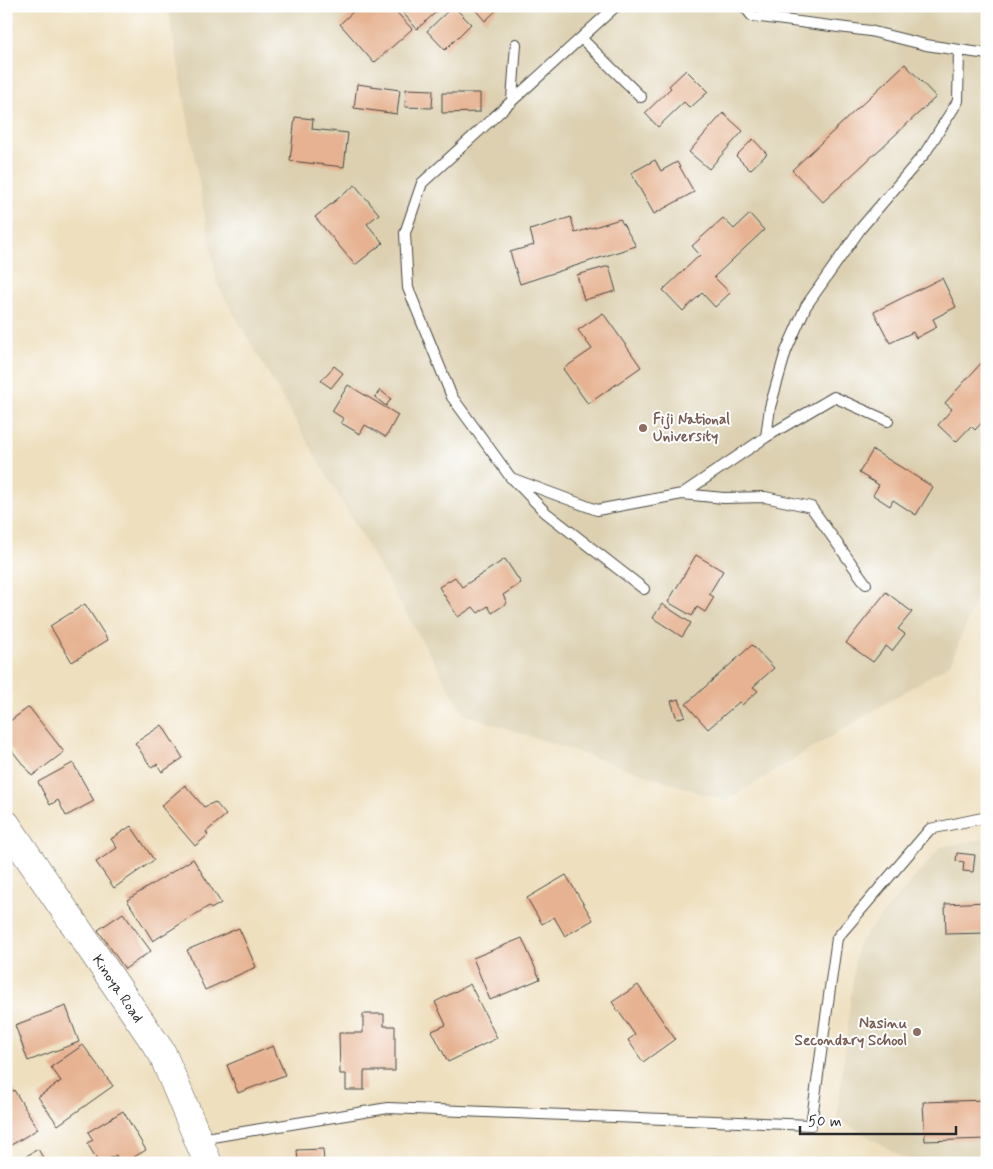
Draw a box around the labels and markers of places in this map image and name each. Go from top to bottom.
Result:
place label: Fiji National University [653,410,730,447]
marker: Fiji National University [637,422,649,434]
place label: Nasinu Secondary School [795,1014,907,1051]
marker: Nasinu Secondary School [911,1026,923,1038]

